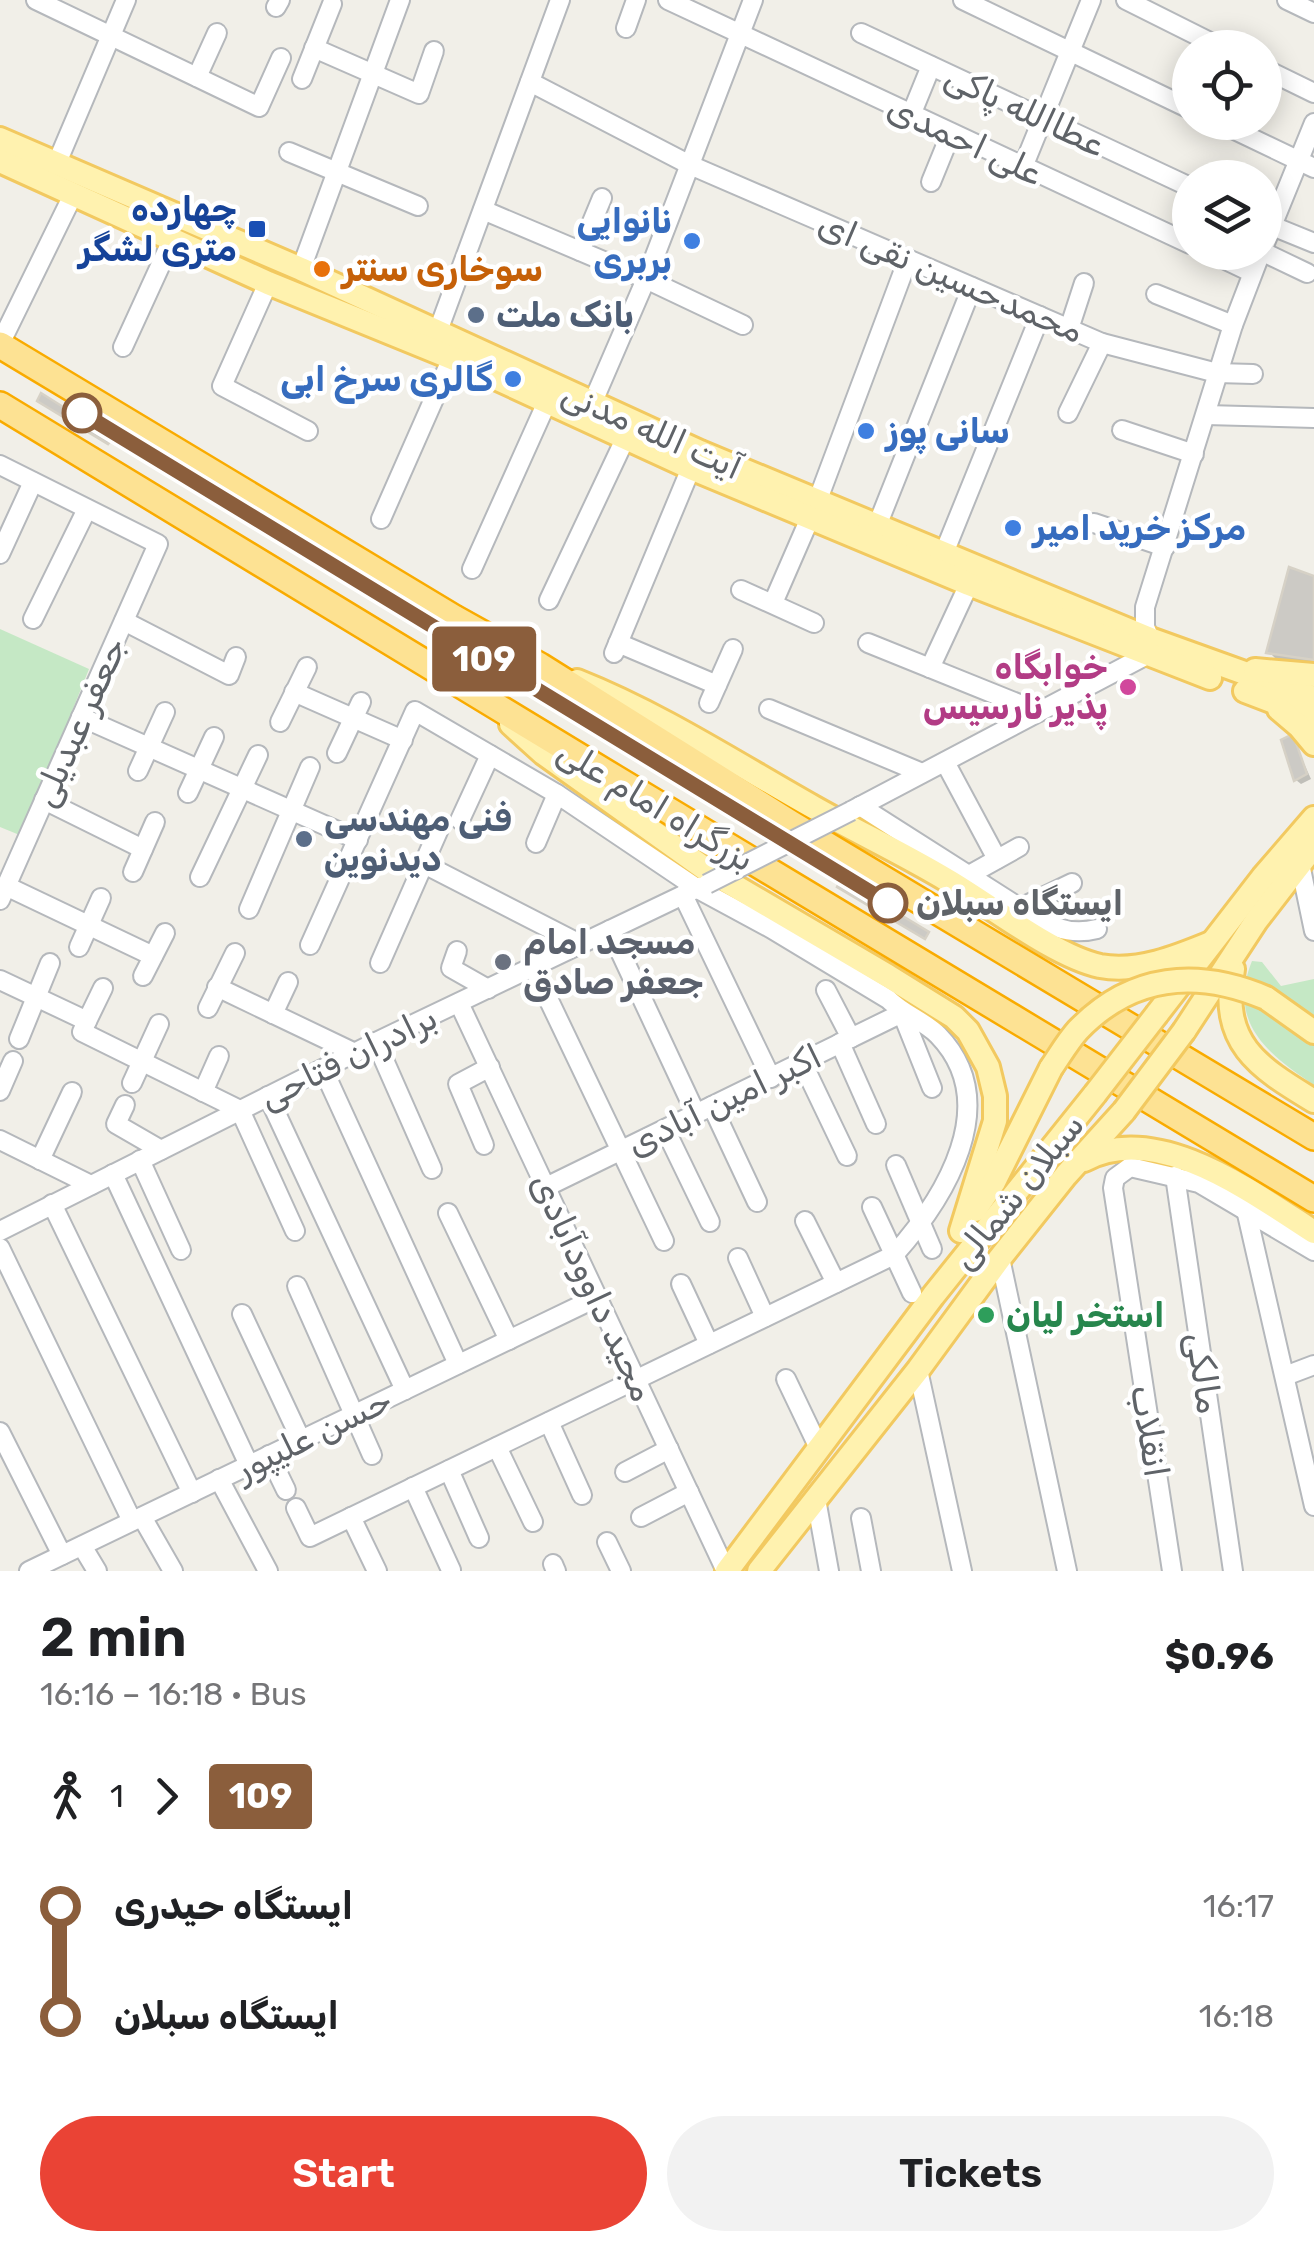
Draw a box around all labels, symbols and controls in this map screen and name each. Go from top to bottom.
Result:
map controls [1172,30,1282,270]
button: locate [1172,30,1282,140]
street label: عطاالله پاکی [937,55,1112,167]
street label: علی احمدی [881,86,1049,194]
button: layers [1172,160,1282,270]
place label: چهارده متری لشگر [76,188,237,270]
place label: نانوایی بربری [576,200,672,282]
street label: محمدحسین نقی ای [812,202,1090,352]
marker: چهارده متری لشگر [246,218,268,240]
marker: نانوایی بربری [681,230,703,252]
place label: سوخاری سنتر [340,248,543,290]
marker: سوخاری سنتر [311,258,333,280]
place label: بانک ملت [496,294,634,336]
marker: بانک ملت [465,304,487,326]
place label: گالری سرخ ابی [280,358,493,404]
marker: گالری سرخ ابی [502,368,524,390]
street label: آیت الله مدنی [555,372,749,488]
unlabelled marker [63,394,101,432]
place label: سانی پوز [884,410,1010,455]
marker: سانی پوز [855,420,877,442]
place label: مرکز خرید امیر [1031,507,1246,549]
marker: مرکز خرید امیر [1002,517,1024,539]
line badge: 109 [426,626,542,692]
street label: جعفر عبدیلی [23,631,135,813]
text: 109 [452,638,516,680]
place label: خوابگاه پذیر نارسیس [923,646,1108,731]
marker: خوابگاه پذیر نارسیس [1117,676,1139,698]
street label: بزرگراه امام علی [549,730,762,882]
place label: فنی مهندسی دیدنوین [324,798,512,880]
marker: فنی مهندسی دیدنوین [293,828,315,850]
place label: ایستگاه سبلان [916,882,1123,924]
marker: ایستگاه سبلان [869,884,907,922]
place label: مسجد امام جعفر صادق [523,921,704,1003]
marker: مسجد امام جعفر صادق [492,951,514,973]
street label: برادران فتاحی [252,996,444,1118]
street label: اکبر امین آبادی [620,1035,828,1165]
street label: سبلان شمالی [941,1105,1093,1277]
street label: مجید داوودآبادی [522,1166,664,1408]
place label: استخر لیان [1006,1294,1165,1336]
marker: استخر لیان [975,1304,997,1326]
street label: مالکی [1177,1329,1231,1417]
street label: حسن علیپور [226,1378,399,1493]
street label: انقلاب [1122,1382,1178,1480]
text: 2 min [40,1605,187,1670]
text: $0.96 [1165,1633,1274,1679]
text: 16:16 – 16:18 · Bus [40,1675,307,1713]
icon: walk [40,1769,95,1824]
icon: forward [139,1769,194,1824]
text: 109 [229,1775,292,1817]
text: 1 [110,1777,124,1815]
text: ایستگاه حیدری [114,1883,353,1929]
text: 16:17 [1203,1887,1274,1925]
text: ایستگاه سبلان [114,1993,339,2039]
text: 16:18 [1199,1997,1274,2035]
button: Start [40,2116,647,2231]
button: Tickets [667,2116,1274,2231]

